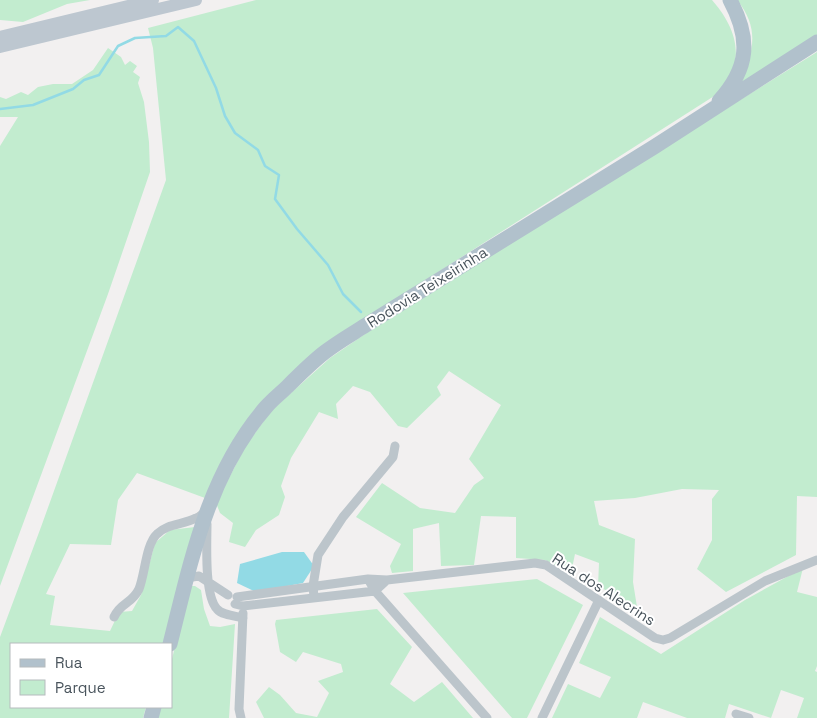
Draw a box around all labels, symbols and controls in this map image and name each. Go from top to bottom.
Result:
street label: Rodovia Teixeirinha [363,242,491,332]
street label: Rua dos Alecrins [549,549,659,629]
legend [10,643,172,708]
text: Rua [55,653,83,672]
text: Parque [55,678,106,697]

